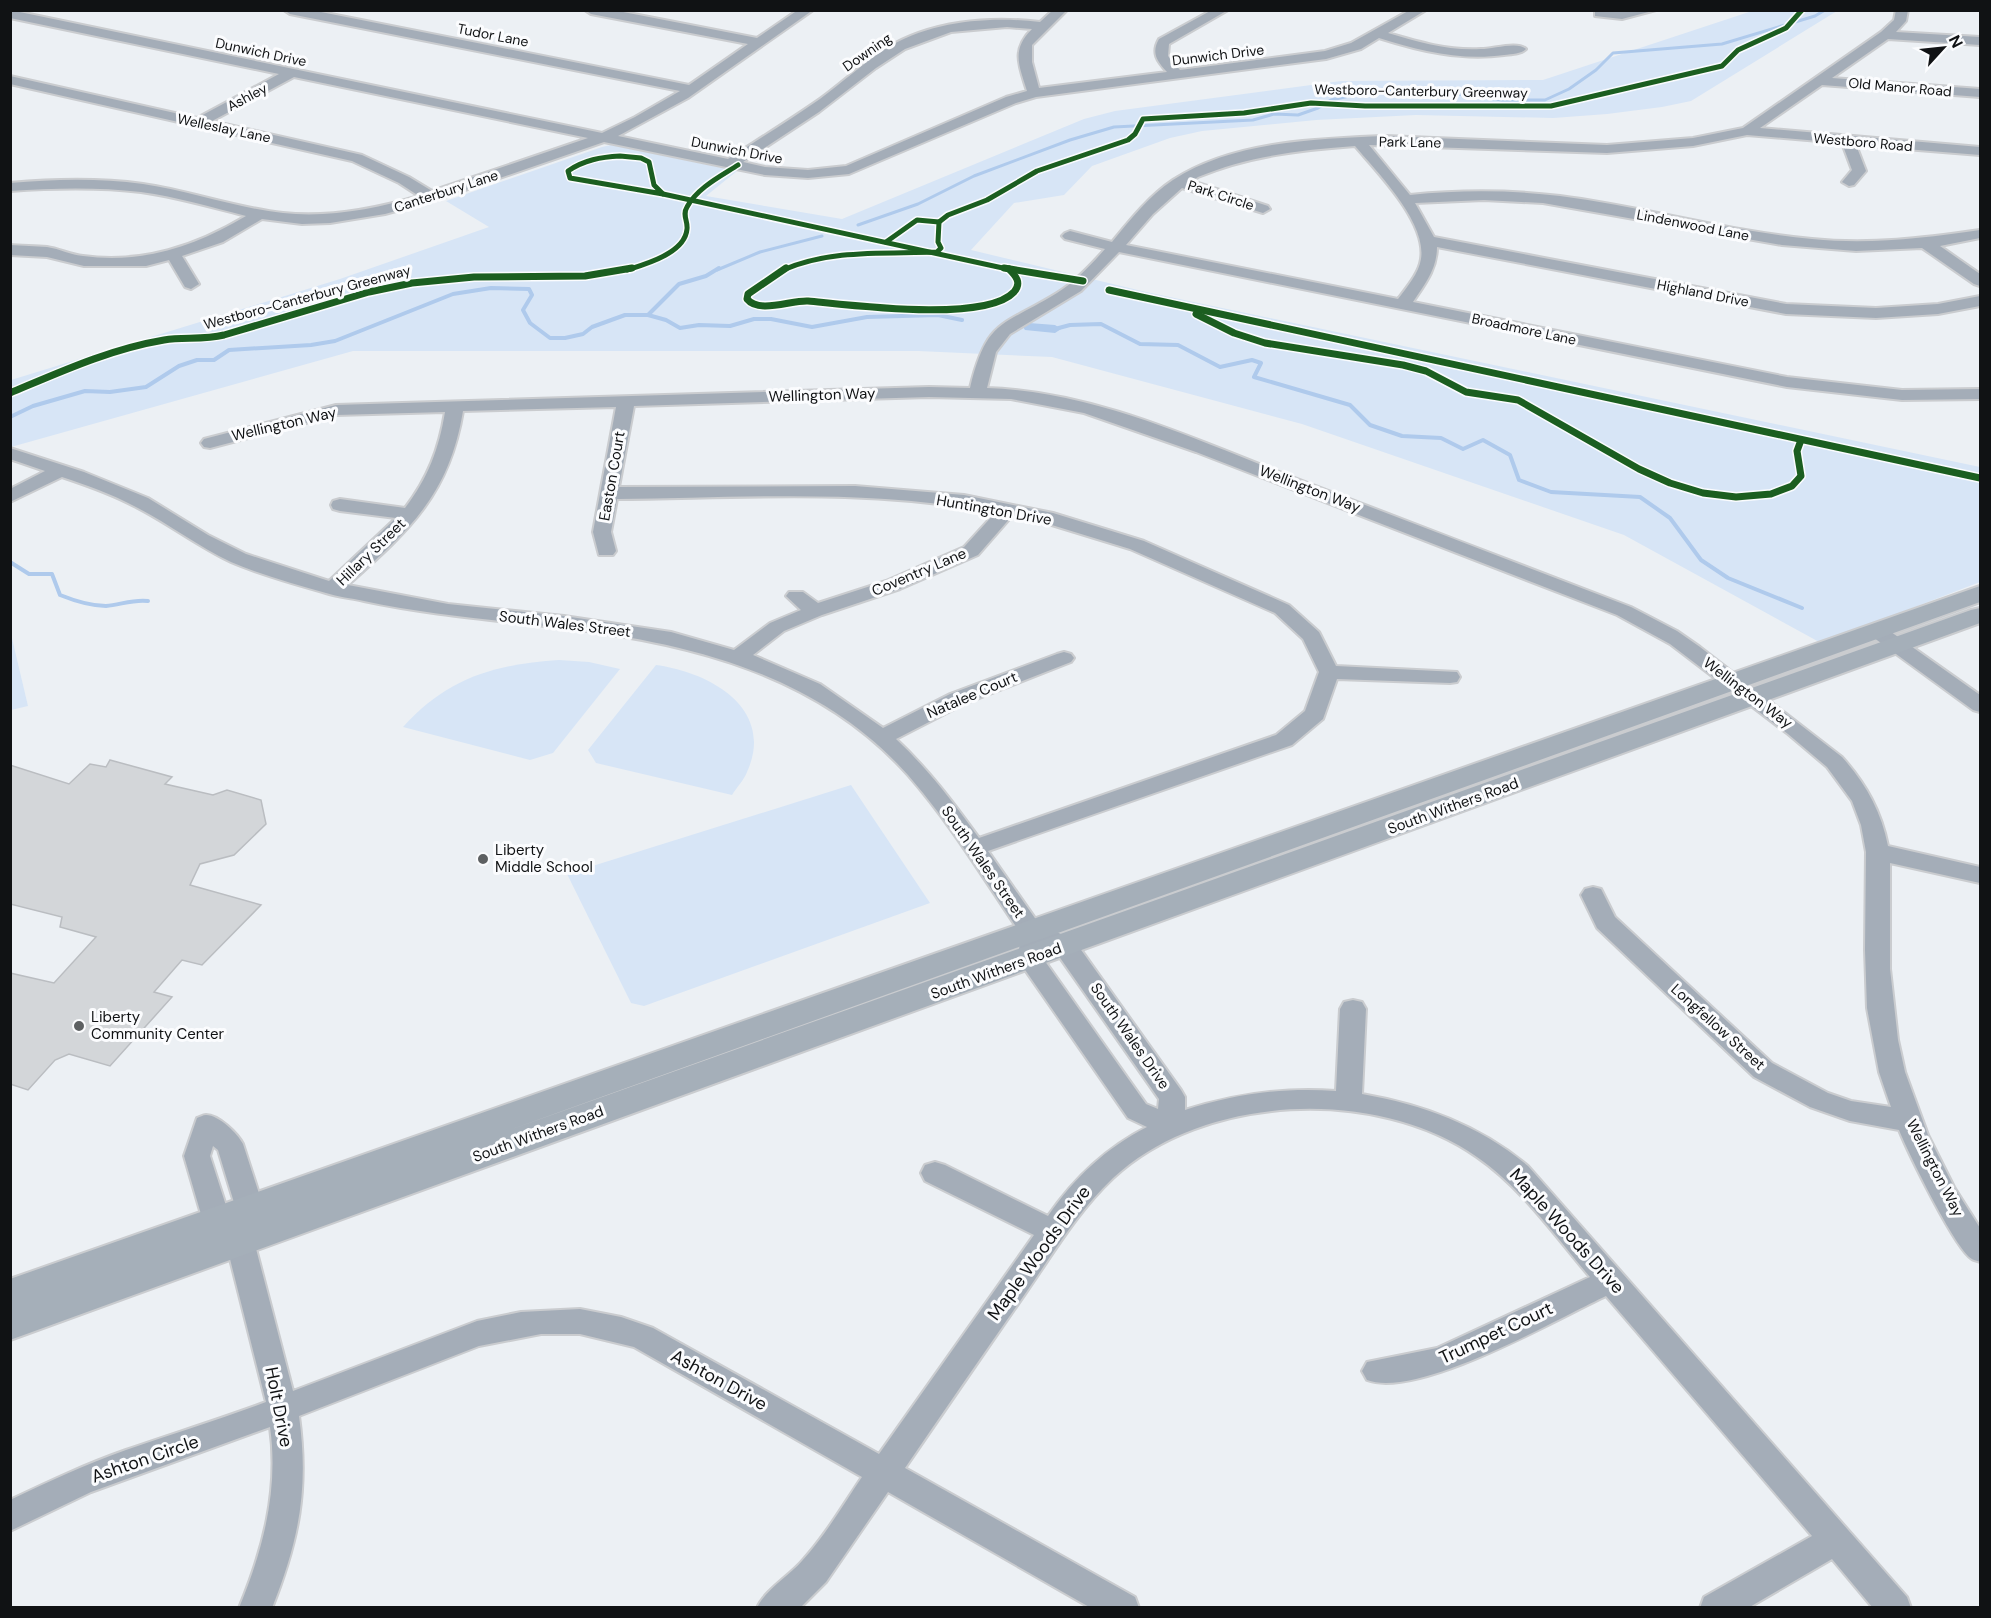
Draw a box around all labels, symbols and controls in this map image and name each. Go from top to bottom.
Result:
north arrow [1913,18,1973,78]
street label: Tudor Lane [456,19,530,51]
street label: Downing [839,29,895,75]
text: N [1944,31,1968,51]
street label: Dunwich Drive [214,34,308,70]
street label: Dunwich Drive [1171,40,1265,70]
street label: Old Manor Road [1848,74,1952,100]
street label: Ashley [224,79,270,115]
street label: Westboro-Canterbury Greenway [1314,80,1528,102]
street label: Welleslay Lane [176,109,272,147]
street label: Westboro Road [1813,129,1913,155]
street label: Dunwich Drive [690,132,784,168]
street label: Park Lane [1379,132,1441,152]
street label: Canterbury Lane [392,166,500,216]
street label: Park Circle [1186,176,1257,214]
street label: Lindenwood Lane [1635,205,1751,245]
street label: Westboro-Canterbury Greenway [202,261,413,333]
street label: Highland Drive [1656,275,1750,311]
street label: Broadmore Lane [1470,309,1578,349]
street label: Wellington Way [768,383,876,407]
street label: Wellington Way [230,402,339,446]
street label: Easton Court [594,430,630,522]
street label: Wellington Way [1257,461,1364,518]
street label: Huntington Drive [935,490,1053,530]
street label: Hillary Street [332,514,410,590]
street label: Coventry Lane [869,543,969,601]
street label: South Wales Street [498,606,632,642]
street label: Wellington Way [1699,653,1797,734]
street label: Natalee Court [924,667,1020,723]
street label: South Withers Road [1385,773,1521,839]
street label: South Wales Street [937,802,1029,922]
place label: Liberty Middle School [495,840,593,877]
marker: Liberty Middle School [476,852,490,866]
street label: South Withers Road [928,938,1064,1004]
street label: South Wales Drive [1086,979,1174,1093]
street label: Longfellow Street [1667,979,1769,1075]
place label: Liberty Community Center [91,1007,224,1044]
marker: Liberty Community Center [72,1019,86,1033]
street label: South Withers Road [470,1101,606,1167]
street label: Wellington Way [1902,1116,1968,1221]
street label: Maple Woods Drive [1504,1163,1630,1299]
street label: Maple Woods Drive [982,1181,1096,1325]
street label: Trumpet Court [1435,1296,1557,1370]
street label: Ashton Drive [667,1344,771,1416]
street label: Holt Drive [259,1365,299,1449]
street label: Ashton Circle [88,1429,202,1489]

